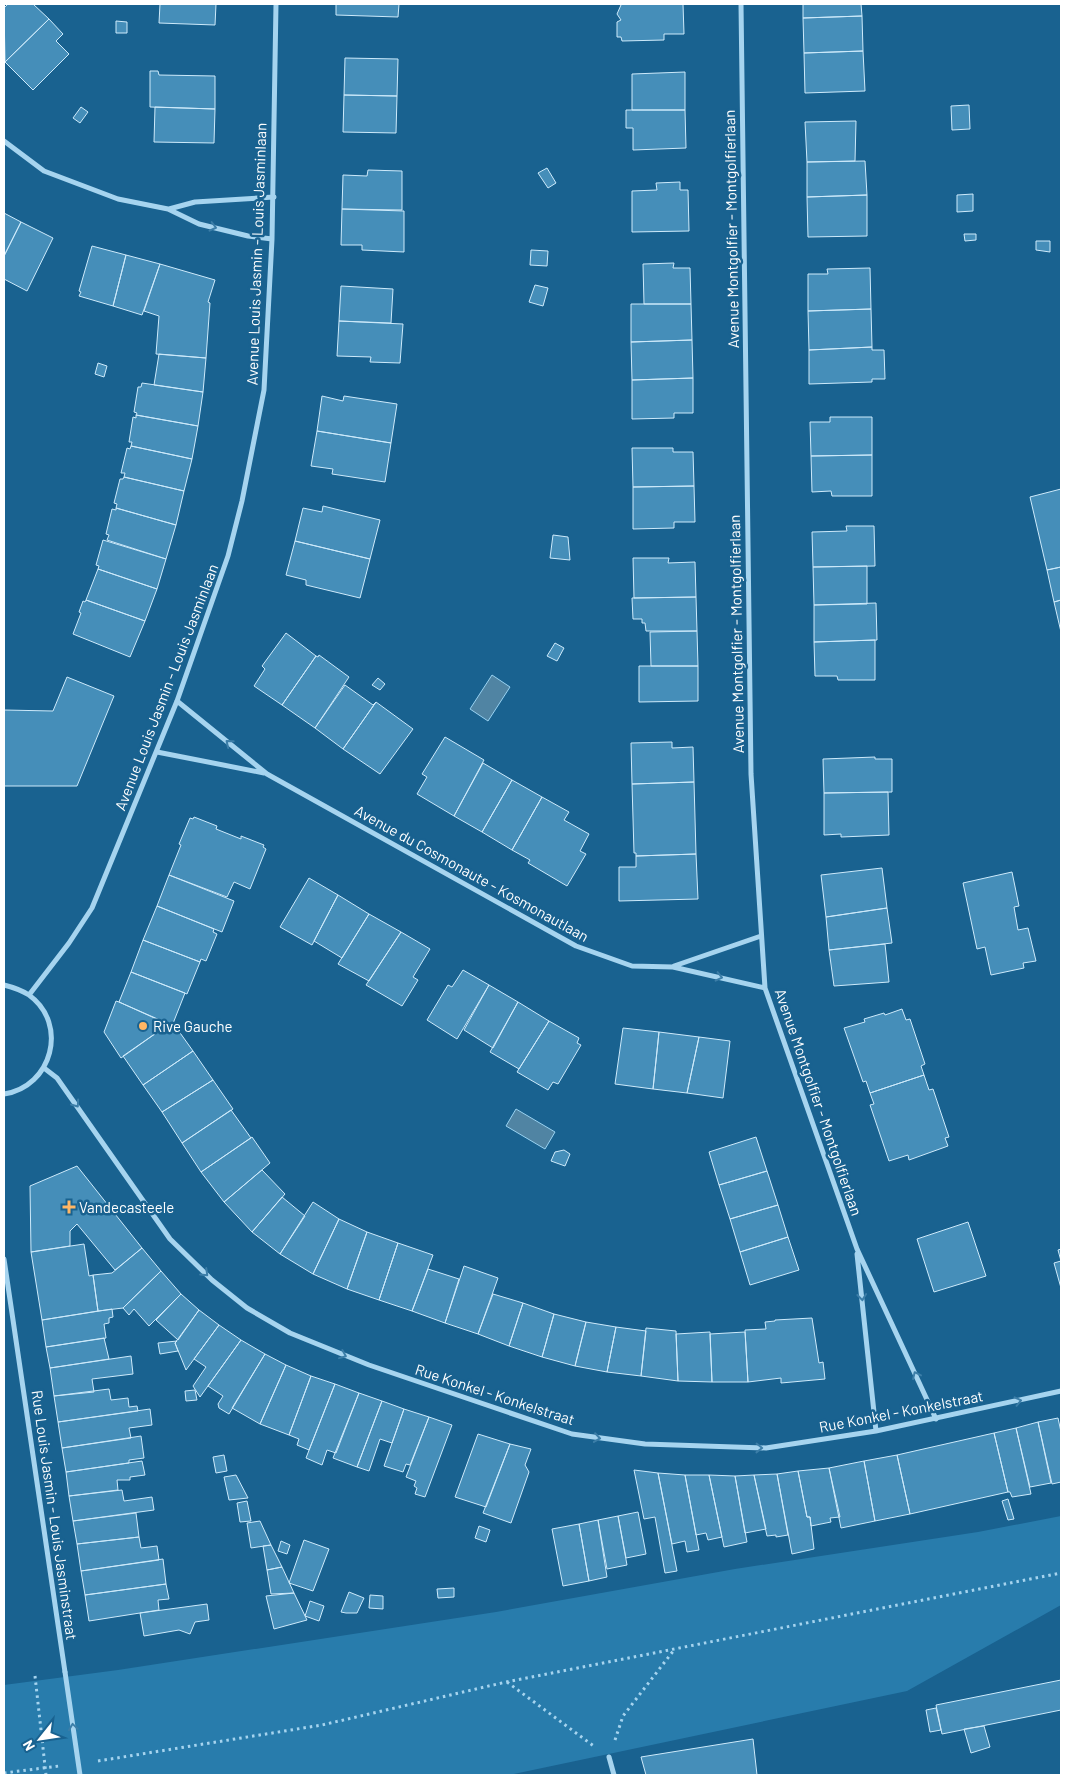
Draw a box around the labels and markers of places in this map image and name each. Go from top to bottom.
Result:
place label: Rive Gauche [153,1017,232,1035]
marker: Rive Gauche [137,1020,149,1032]
place label: Vandecasteele [79,1198,174,1216]
marker: Vandecasteele [63,1201,75,1213]

